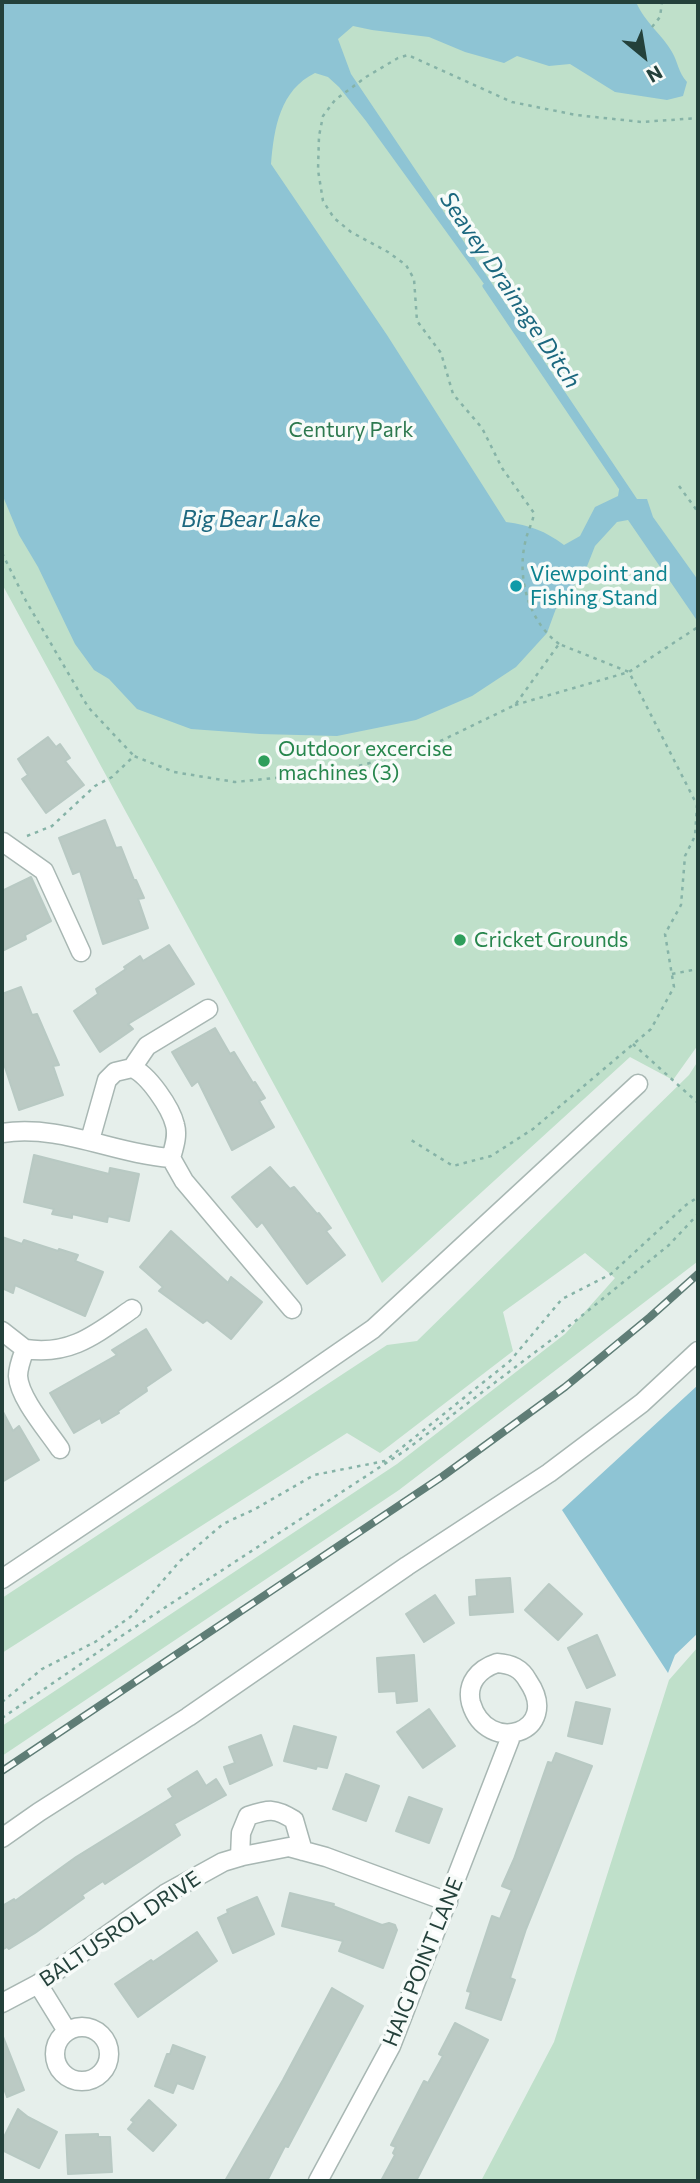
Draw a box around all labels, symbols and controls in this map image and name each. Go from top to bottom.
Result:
north arrow [609,21,679,91]
text: N [643,61,667,88]
water label: Seavey Drainage Ditch [434,186,586,394]
park label: Century Park [288,417,414,443]
water label: Big Bear Lake [181,505,321,533]
place label: Viewpoint and Fishing Stand [530,561,668,611]
marker: Viewpoint and Fishing Stand [508,578,524,594]
place label: Outdoor excercise machines (3) [278,736,453,786]
marker: Outdoor excercise machines (3) [256,753,272,769]
place label: Cricket Grounds [474,927,628,953]
marker: Cricket Grounds [452,932,468,948]
street label: BALTUSROL DRIVE [35,1866,205,1992]
street label: HAIG POINT LANE [378,1874,468,2050]

